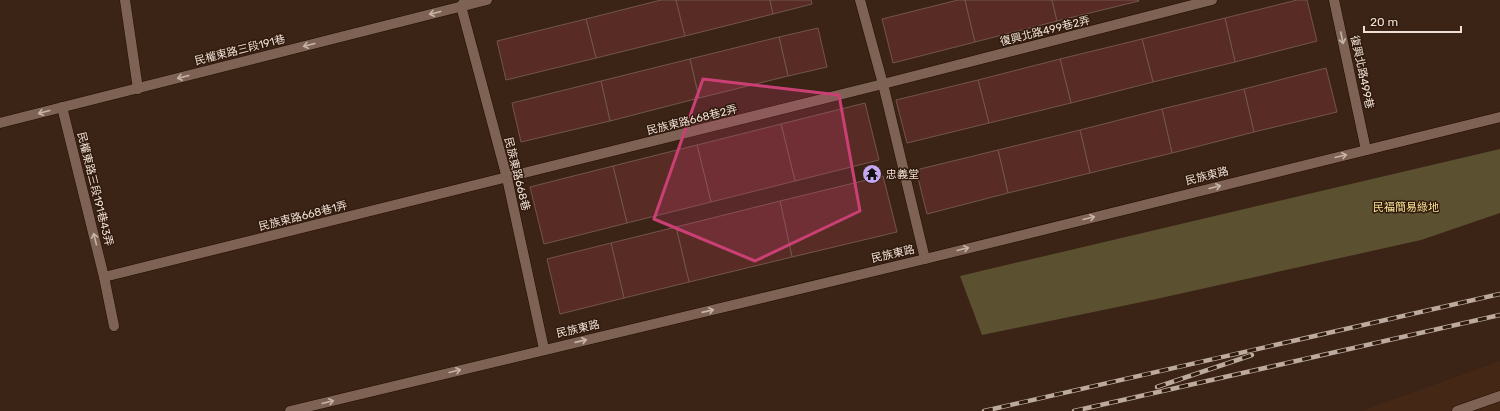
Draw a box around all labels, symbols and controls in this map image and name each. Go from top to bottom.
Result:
scale bar [1364,8,1461,34]
one-way arrow [429,9,442,17]
street label: 復興北路499巷2弄 [999,14,1091,48]
text: 20 m [1370,15,1398,29]
one-way arrow [1339,31,1347,44]
street label: 民權東路三段191巷 [193,32,287,68]
street label: 復興北路499巷 [1348,34,1376,110]
one-way arrow [303,42,316,49]
one-way arrow [177,74,190,81]
street label: 民族東路668巷2弄 [645,102,739,138]
one-way arrow [37,108,50,116]
street label: 民權東路三段191巷43弄 [74,130,116,248]
street label: 民族東路668巷 [502,136,532,212]
one-way arrow [1335,151,1348,159]
temple icon: 忠義堂 [861,163,883,185]
street label: 民族東路 [1184,164,1230,188]
place label: 忠義堂 [886,168,919,181]
one-way arrow [1208,182,1221,190]
street label: 民族東路668巷1弄 [257,199,349,233]
park label: 民福簡易綠地 [1373,201,1439,214]
one-way arrow [1082,214,1095,221]
one-way arrow [91,233,98,246]
street label: 民族東路 [870,243,916,265]
one-way arrow [956,245,969,252]
one-way arrow [701,306,714,314]
street label: 民族東路 [555,318,601,340]
one-way arrow [574,337,587,344]
one-way arrow [448,367,461,375]
one-way arrow [322,397,335,405]

